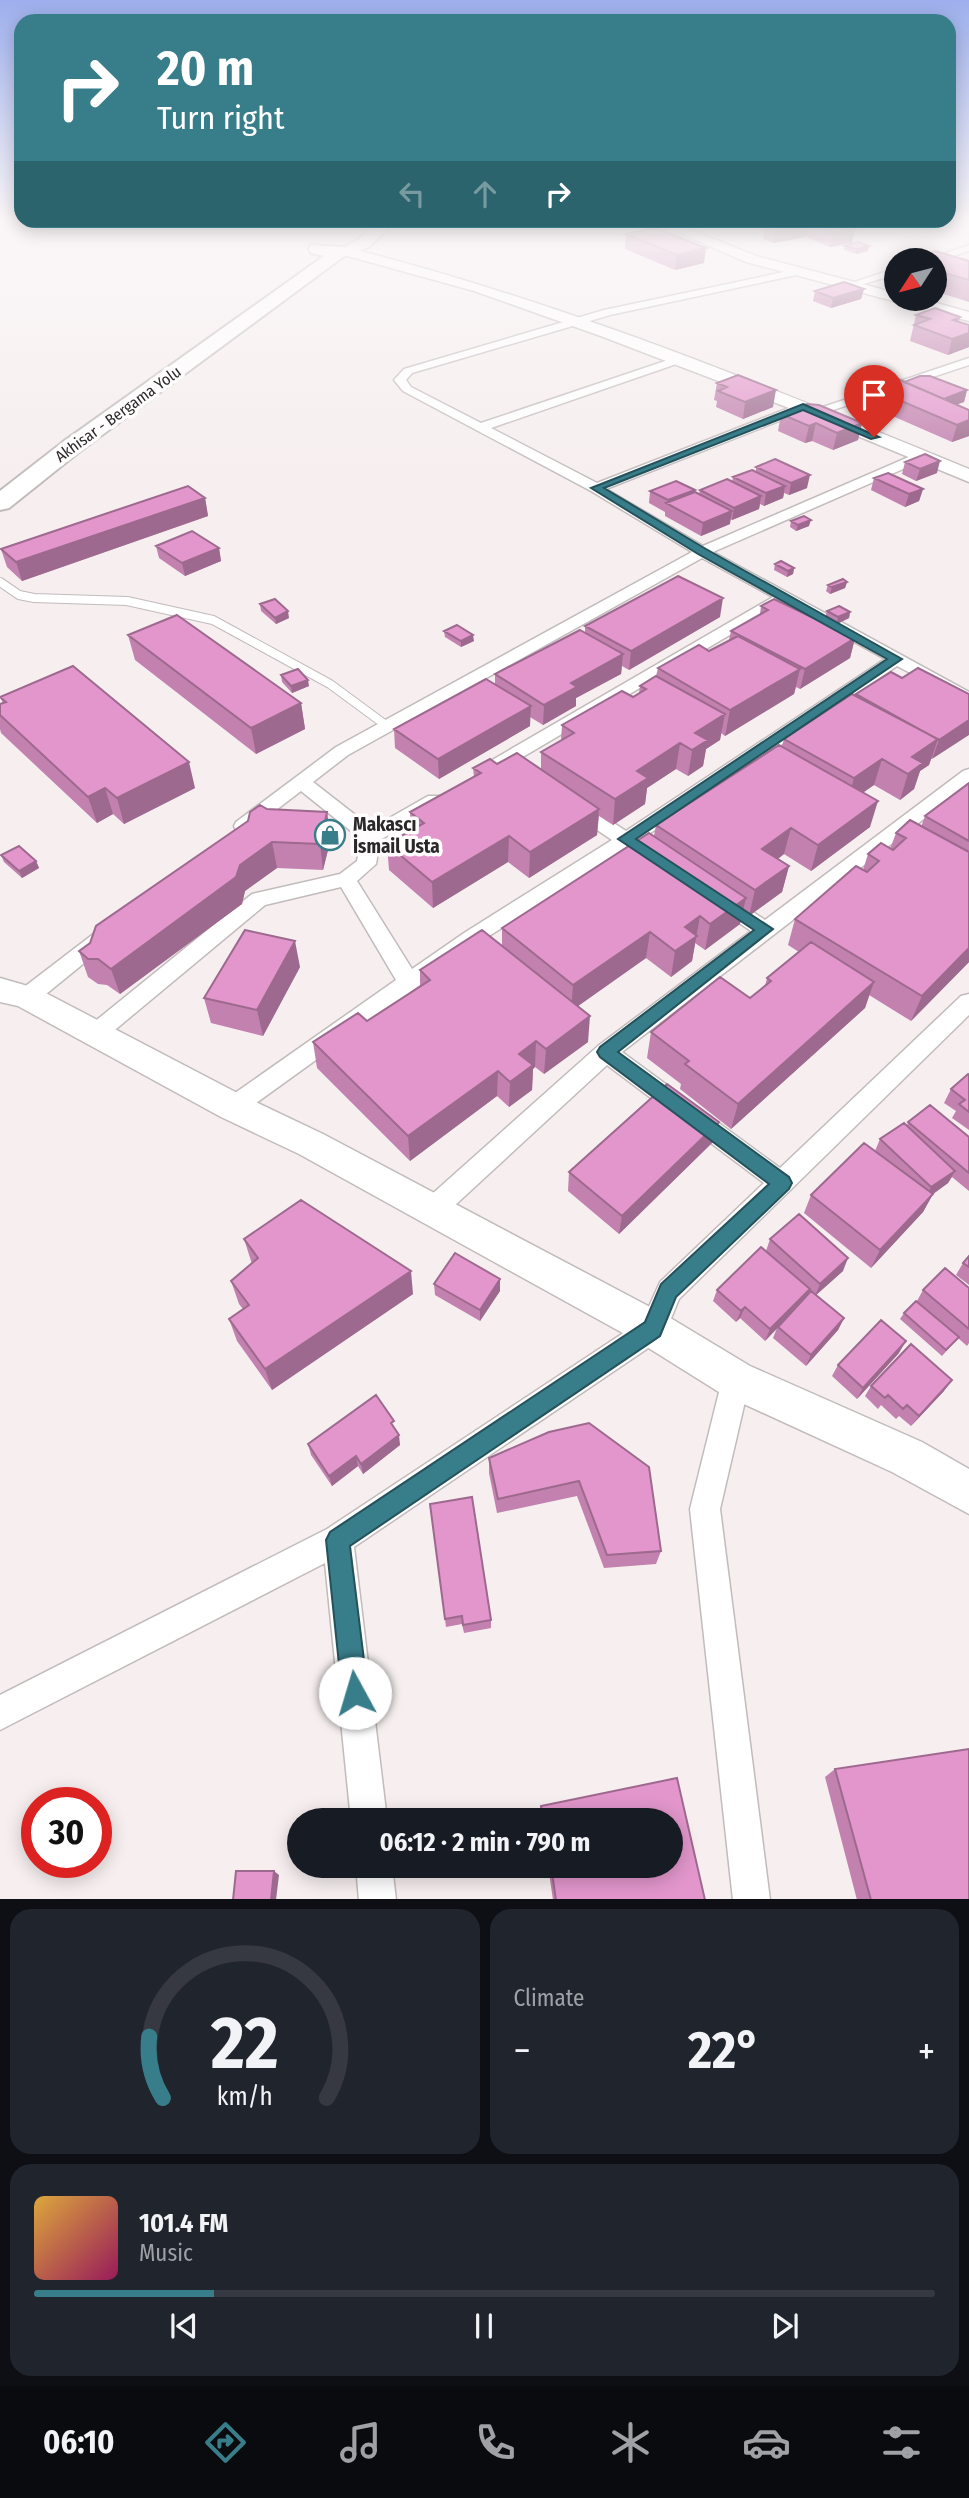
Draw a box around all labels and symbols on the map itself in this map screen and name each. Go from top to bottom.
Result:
north arrow [884,248,947,312]
street label: Akhisar - Bergama Yolu [51,362,185,466]
pin [844,365,904,437]
place label: Makascı İsmail Usta [353,813,440,858]
shop icon: Makascı İsmail Usta [313,818,347,852]
position arrow [318,1656,392,1730]
speed limit sign: 30 [21,1787,112,1878]

